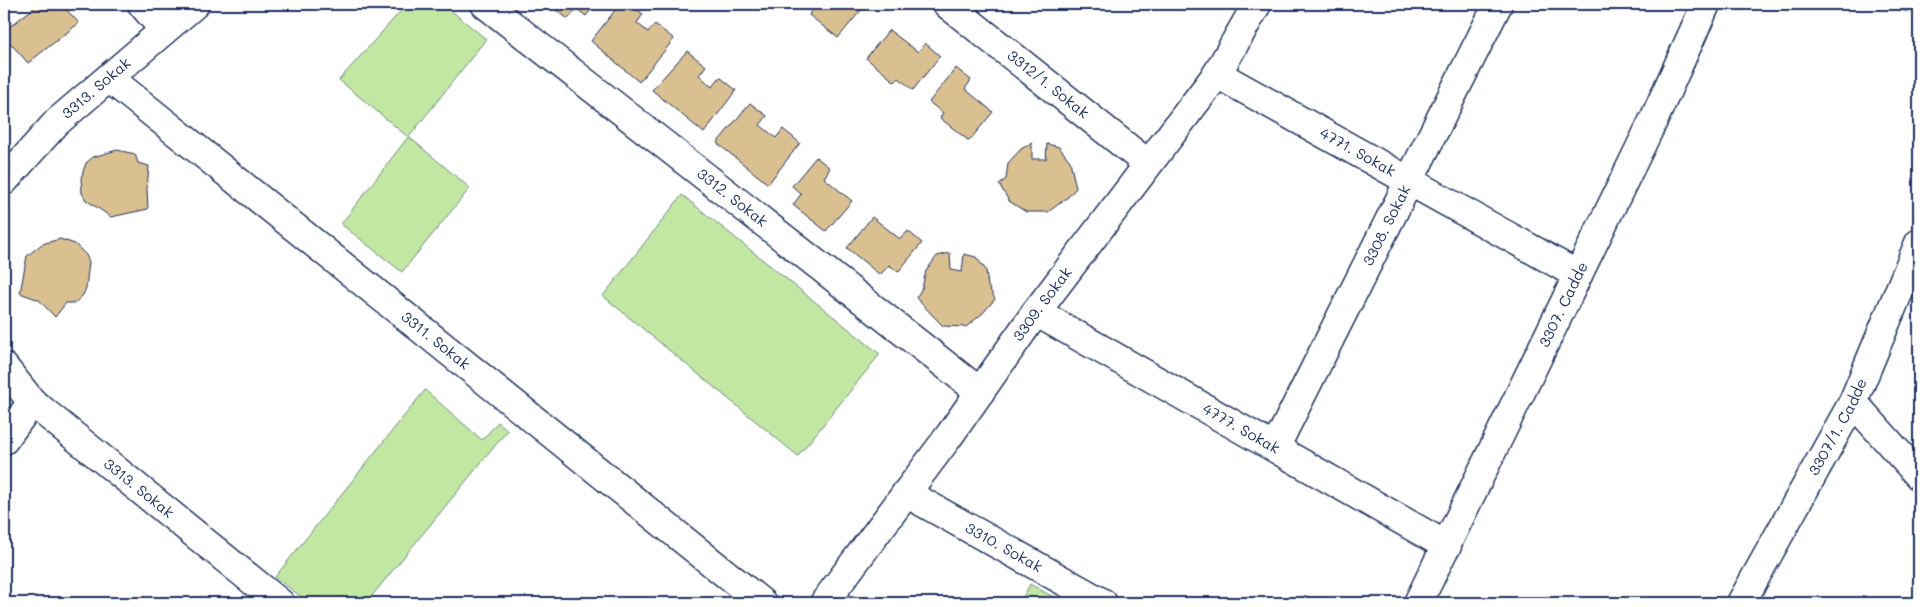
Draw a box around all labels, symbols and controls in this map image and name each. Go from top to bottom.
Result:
street label: 3312/1. Sokak [1004,45,1094,122]
street label: 3313. Sokak [57,52,134,123]
street label: 4771. Sokak [1317,122,1400,181]
street label: 3312. Sokak [693,163,772,231]
street label: 3308. Sokak [1357,181,1415,269]
street label: 3307. Cadde [1533,258,1592,350]
street label: 3309. Sokak [1008,263,1076,345]
street label: 3311. Sokak [398,306,475,374]
street label: 3307/1. Cadde [1803,375,1871,479]
street label: 4777. Sokak [1199,398,1284,458]
street label: 3313. Sokak [100,453,179,522]
street label: 3310. Sokak [962,517,1047,576]

